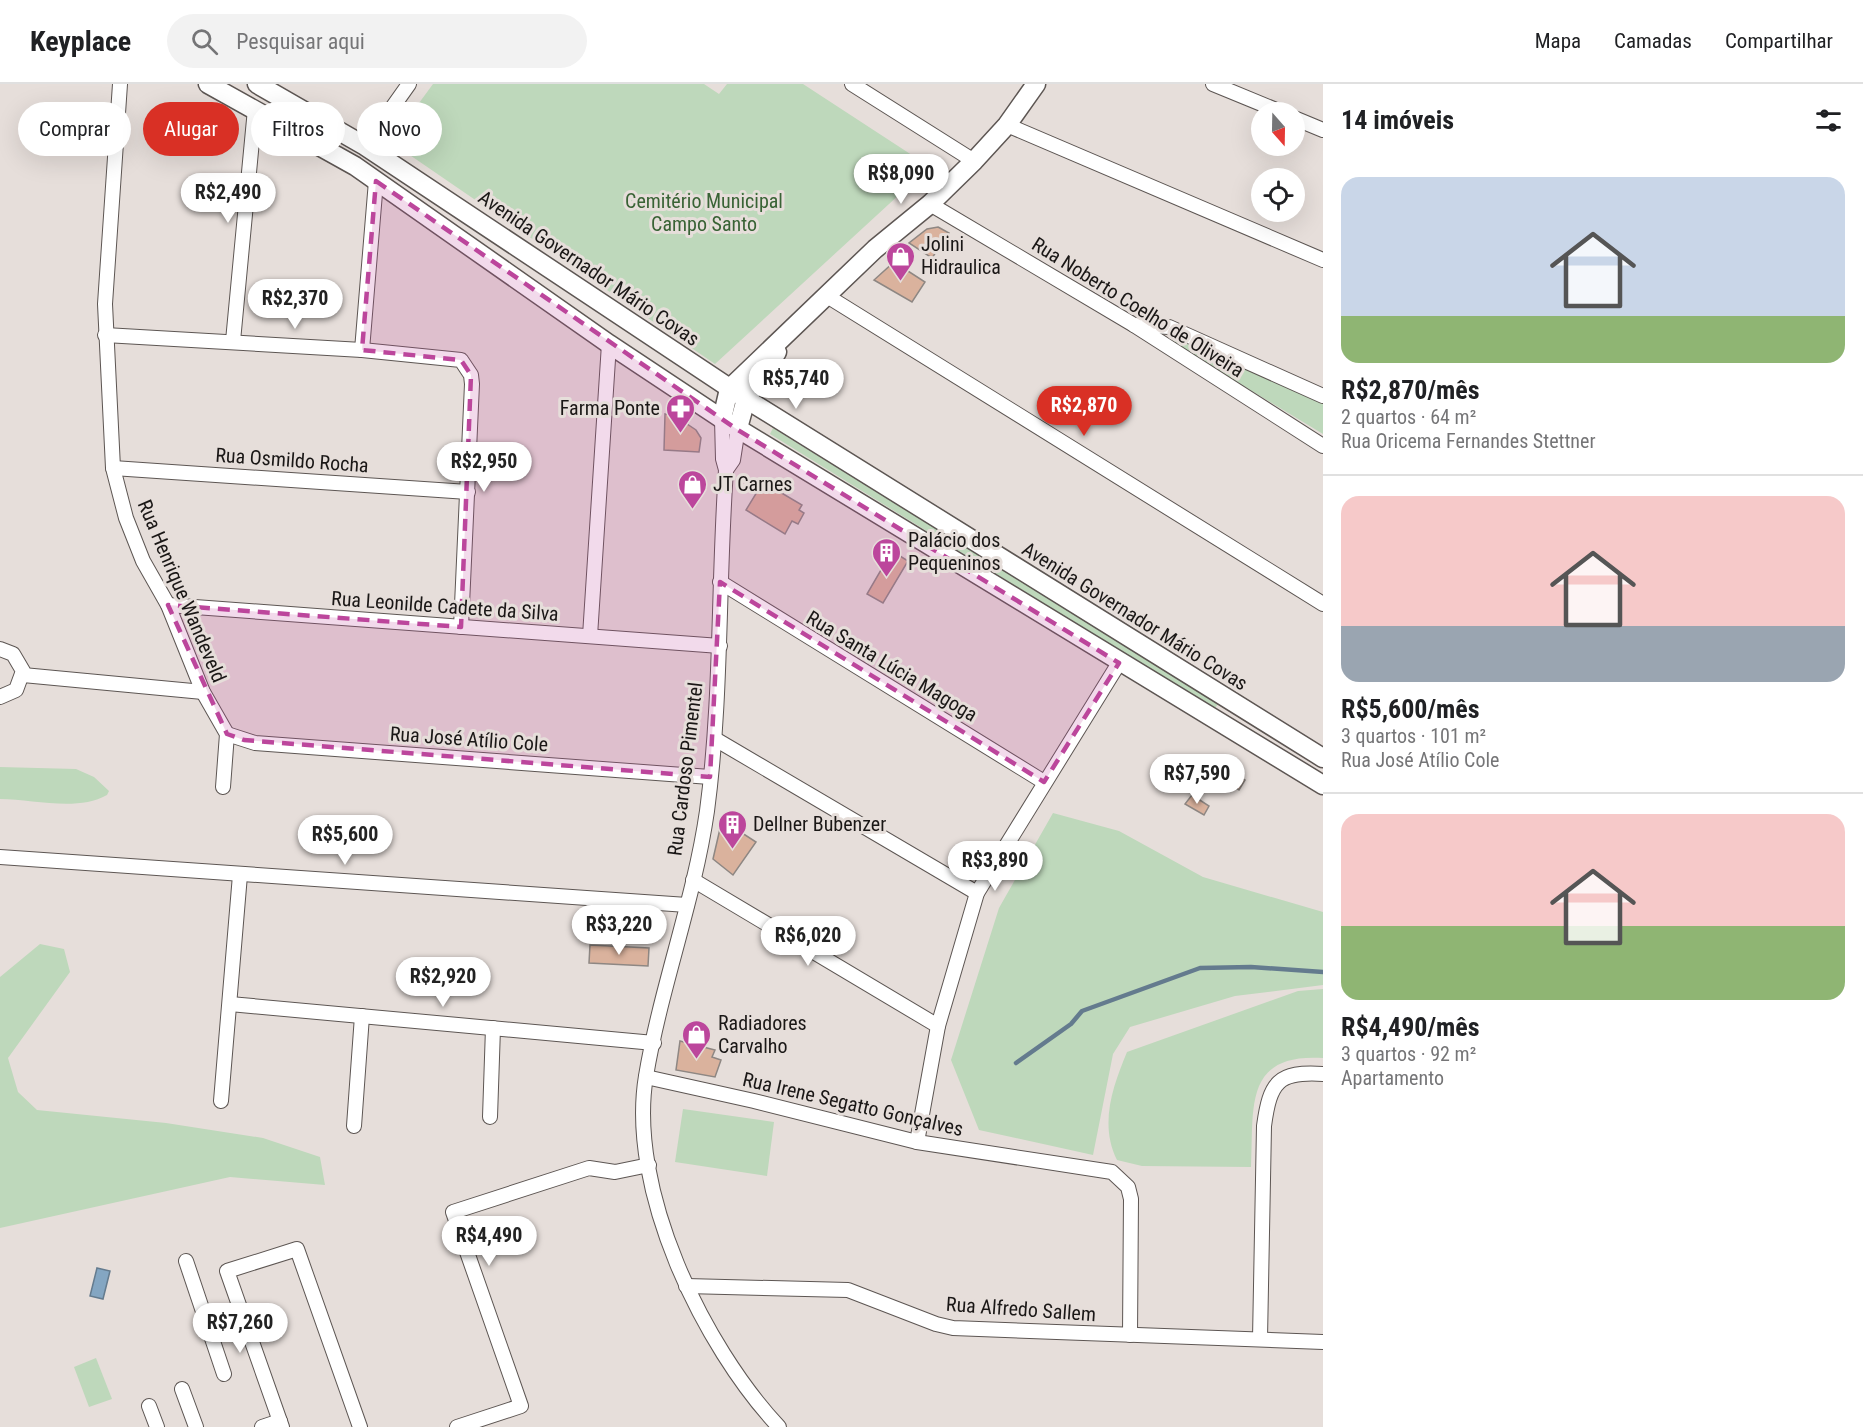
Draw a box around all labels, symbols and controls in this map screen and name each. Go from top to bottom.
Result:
search box [167,14,587,68]
text: Keyplace [30,25,131,58]
icon: search [188,25,221,58]
text: Pesquisar aqui [236,29,365,54]
text: Mapa [1535,29,1581,53]
text: Camadas [1614,29,1692,53]
text: Compartilhar [1725,29,1833,53]
chip: Comprar [18,102,131,156]
chip: Alugar [143,102,239,156]
chip: Filtros [251,102,345,156]
chip: Novo [357,102,442,156]
north arrow [1251,102,1305,156]
map controls [1251,102,1305,222]
icon: filters [1812,104,1845,137]
text: 14 imóveis [1341,105,1454,135]
pin: R$8,090 [846,154,956,205]
text: R$8,090 [868,161,934,185]
button: locate [1251,168,1305,222]
pin: R$2,490 [173,173,283,224]
text: R$2,490 [195,180,261,204]
street label: Avenida Governador Mário Covas [474,185,704,351]
park label: Cemitério Municipal Campo Santo [625,189,783,236]
icon: home [1539,216,1647,324]
place label: Jolini Hidraulica [921,232,1001,279]
street label: Rua Noberto Coelho de Oliveira [1028,232,1248,382]
shop icon: Jolini Hidraulica [884,240,916,282]
pin: R$2,370 [240,279,350,330]
text: R$2,370 [262,286,328,310]
pin: R$5,740 [741,359,851,410]
text: R$5,740 [763,366,829,390]
text: R$2,870/mês [1341,375,1480,405]
pin: R$2,870 [1029,386,1139,437]
pharmacy icon: Farma Ponte [665,392,697,434]
text: R$2,870 [1051,393,1117,417]
place label: Farma Ponte [560,396,660,420]
text: 2 quartos · 64 m² [1341,405,1476,429]
text: Rua Oricema Fernandes Stettner [1341,429,1596,453]
pin: R$2,950 [429,442,539,493]
street label: Rua Osmildo Rocha [215,443,369,477]
text: R$2,950 [451,449,517,473]
shop icon: JT Carnes [676,468,708,510]
place label: JT Carnes [713,472,792,496]
street label: Rua Henrique Wandeveld [133,496,231,686]
place label: Palácio dos Pequeninos [908,528,1001,575]
icon: home [1539,535,1647,643]
building icon: Palácio dos Pequeninos [871,536,903,578]
street label: Avenida Governador Mário Covas [1018,537,1252,695]
street label: Rua Leonilde Cadete da Silva [331,586,559,626]
street label: Rua Santa Lúcia Magoga [802,606,982,726]
street label: Rua Cardoso Pimentel [662,681,708,857]
text: R$5,600/mês [1341,694,1480,724]
street label: Rua José Atílio Cole [389,722,549,756]
text: 3 quartos · 101 m² [1341,724,1486,748]
text: Rua José Atílio Cole [1341,748,1499,772]
pin: R$7,590 [1142,754,1252,805]
text: R$7,590 [1164,761,1230,785]
building icon: Dellner Bubenzer [716,808,748,850]
place label: Dellner Bubenzer [753,812,886,836]
pin: R$5,600 [290,815,400,866]
text: R$5,600 [312,822,378,846]
pin: R$3,890 [940,841,1050,892]
text: R$3,890 [962,848,1028,872]
icon: home [1539,853,1647,961]
pin: R$3,220 [564,905,674,956]
text: R$3,220 [586,912,652,936]
pin: R$6,020 [753,916,863,967]
text: R$6,020 [775,923,841,947]
pin: R$2,920 [388,957,498,1008]
text: R$2,920 [410,964,476,988]
place label: Radiadores Carvalho [718,1011,807,1058]
text: R$4,490/mês [1341,1012,1480,1042]
shop icon: Radiadores Carvalho [681,1018,713,1060]
text: 3 quartos · 92 m² [1341,1042,1476,1066]
text: Apartamento [1341,1066,1444,1090]
street label: Rua Irene Segatto Gonçalves [740,1067,966,1141]
pin: R$4,490 [434,1216,544,1267]
text: R$4,490 [456,1223,522,1247]
street label: Rua Alfredo Sallem [945,1292,1097,1326]
pin: R$7,260 [185,1303,295,1354]
text: R$7,260 [207,1310,273,1334]

